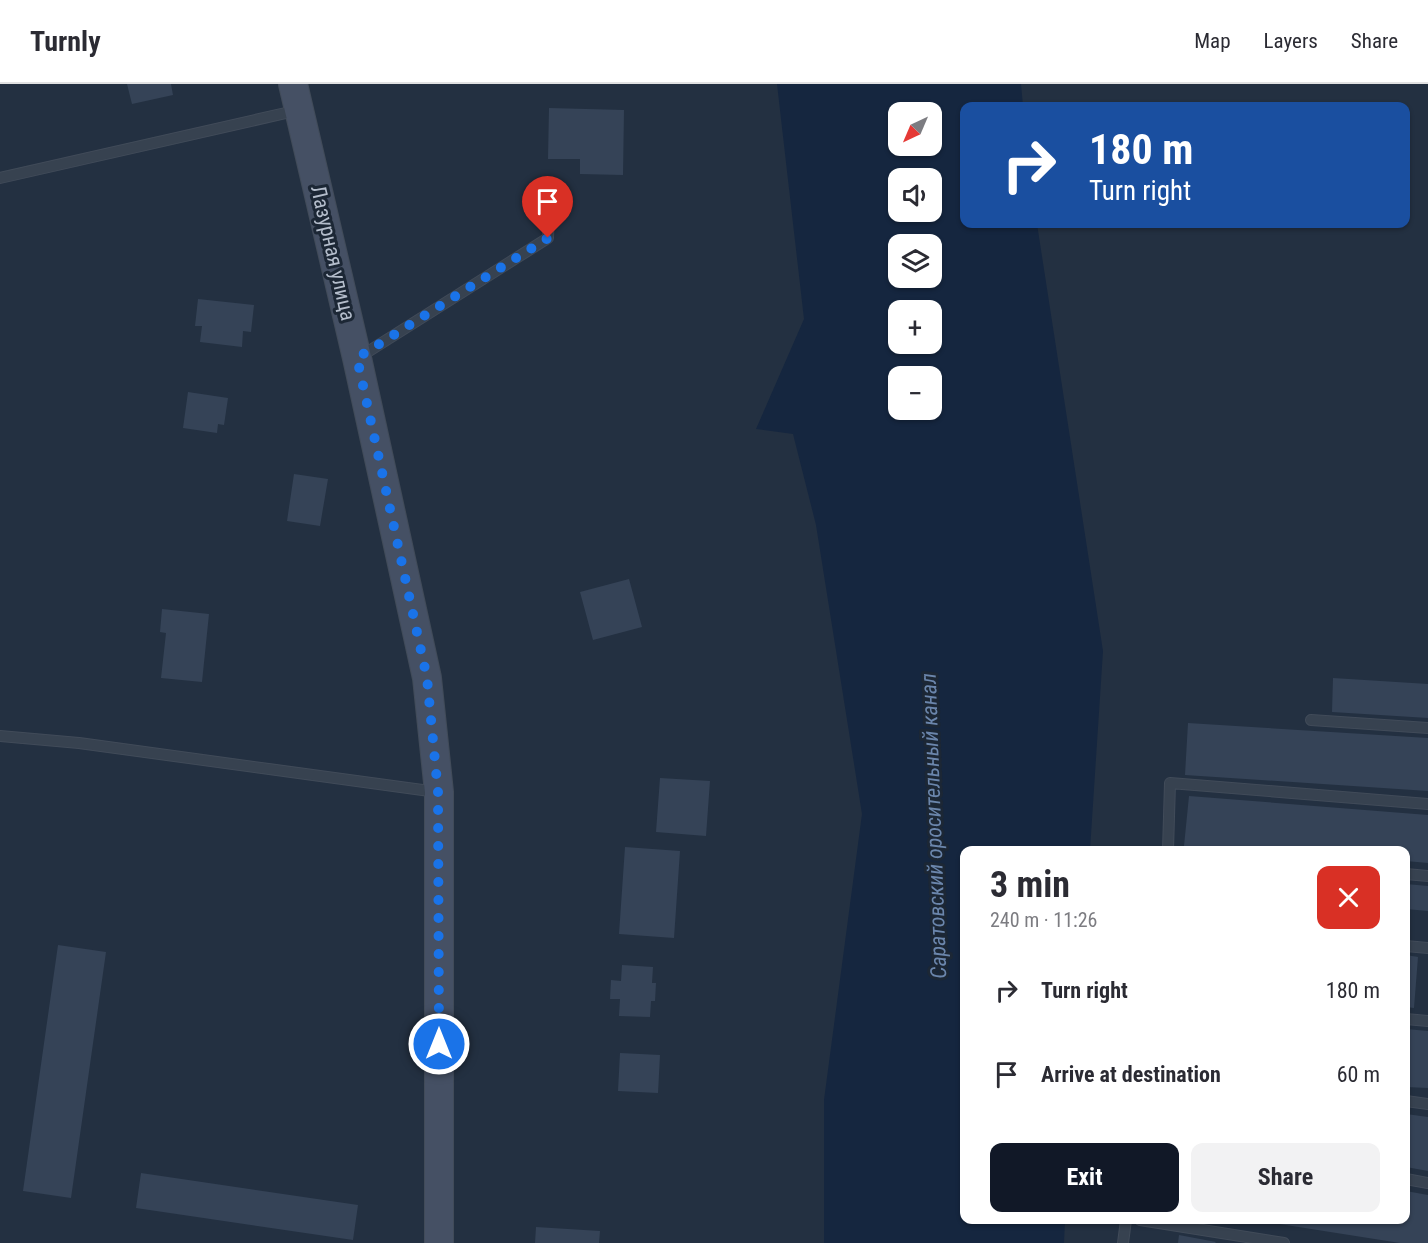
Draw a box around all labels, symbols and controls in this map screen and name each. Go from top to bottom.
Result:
text: Turnly [30,25,101,58]
text: Map [1194,29,1231,53]
text: Layers [1264,29,1318,53]
text: Share [1351,29,1398,53]
north arrow [888,102,942,156]
map controls [888,102,942,420]
text: 180 m [1089,125,1194,174]
icon: right [990,126,1068,204]
button: sound [888,168,942,222]
text: Turn right [1089,175,1191,207]
pin [522,176,573,238]
street label: Лазурная улица [306,183,360,323]
icon: arrive [531,185,564,218]
button: layers [888,234,942,288]
button: + [888,300,942,354]
button: − [888,366,942,420]
water label: Саратовский оросительный канал [916,673,951,979]
text: 3 min [990,864,1070,906]
button: close [1317,866,1380,929]
text: 240 m · 11:26 [990,908,1097,932]
icon: right [990,974,1023,1007]
text: Turn right [1041,978,1128,1003]
text: 180 m [1326,978,1380,1003]
position arrow [407,1012,471,1076]
icon: arrive [990,1058,1023,1091]
text: Arrive at destination [1041,1062,1221,1087]
text: 60 m [1337,1062,1380,1087]
button: Exit [990,1143,1179,1212]
button: Share [1191,1143,1380,1212]

